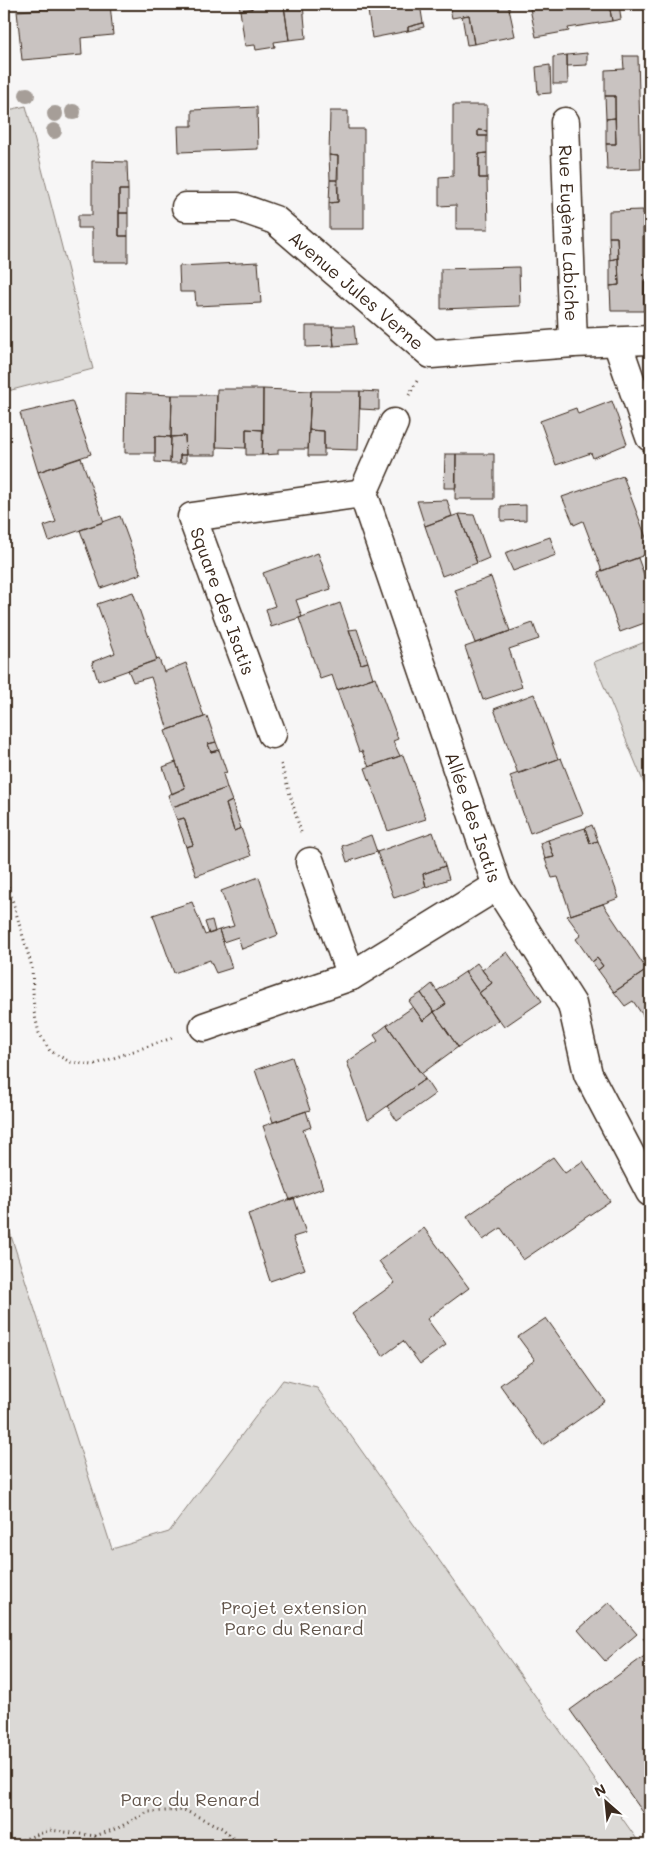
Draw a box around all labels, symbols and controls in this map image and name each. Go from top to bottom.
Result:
street label: Rue Eugène Labiche [554,144,584,322]
street label: Avenue Jules Verne [284,225,429,355]
street label: Square des Isatis [185,524,261,678]
street label: Allée des Isatis [440,749,507,886]
park label: Projet extension Parc du Renard [221,1595,367,1640]
north arrow [582,1776,632,1826]
text: N [591,1779,609,1801]
park label: Parc du Renard [121,1787,259,1811]

